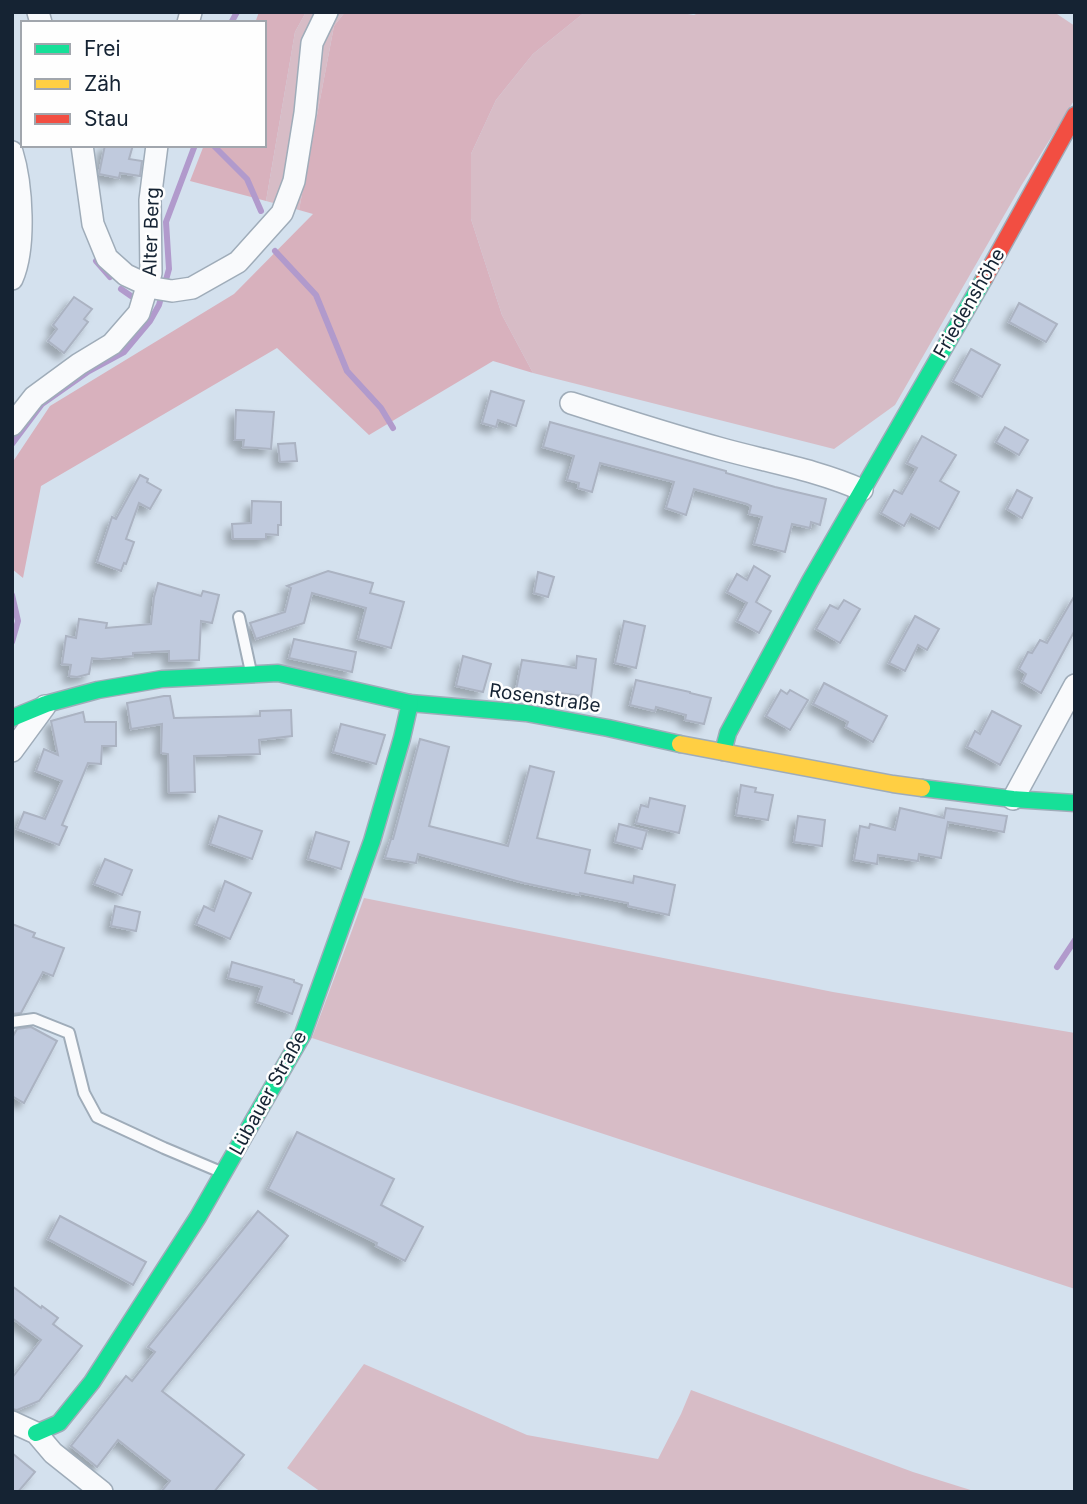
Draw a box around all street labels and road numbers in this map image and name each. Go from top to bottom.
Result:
street label: Alter Berg [138,187,164,277]
street label: Friedenshöhe [928,244,1010,362]
street label: Rosenstraße [488,679,602,717]
street label: Lübauer Straße [224,1027,312,1159]

